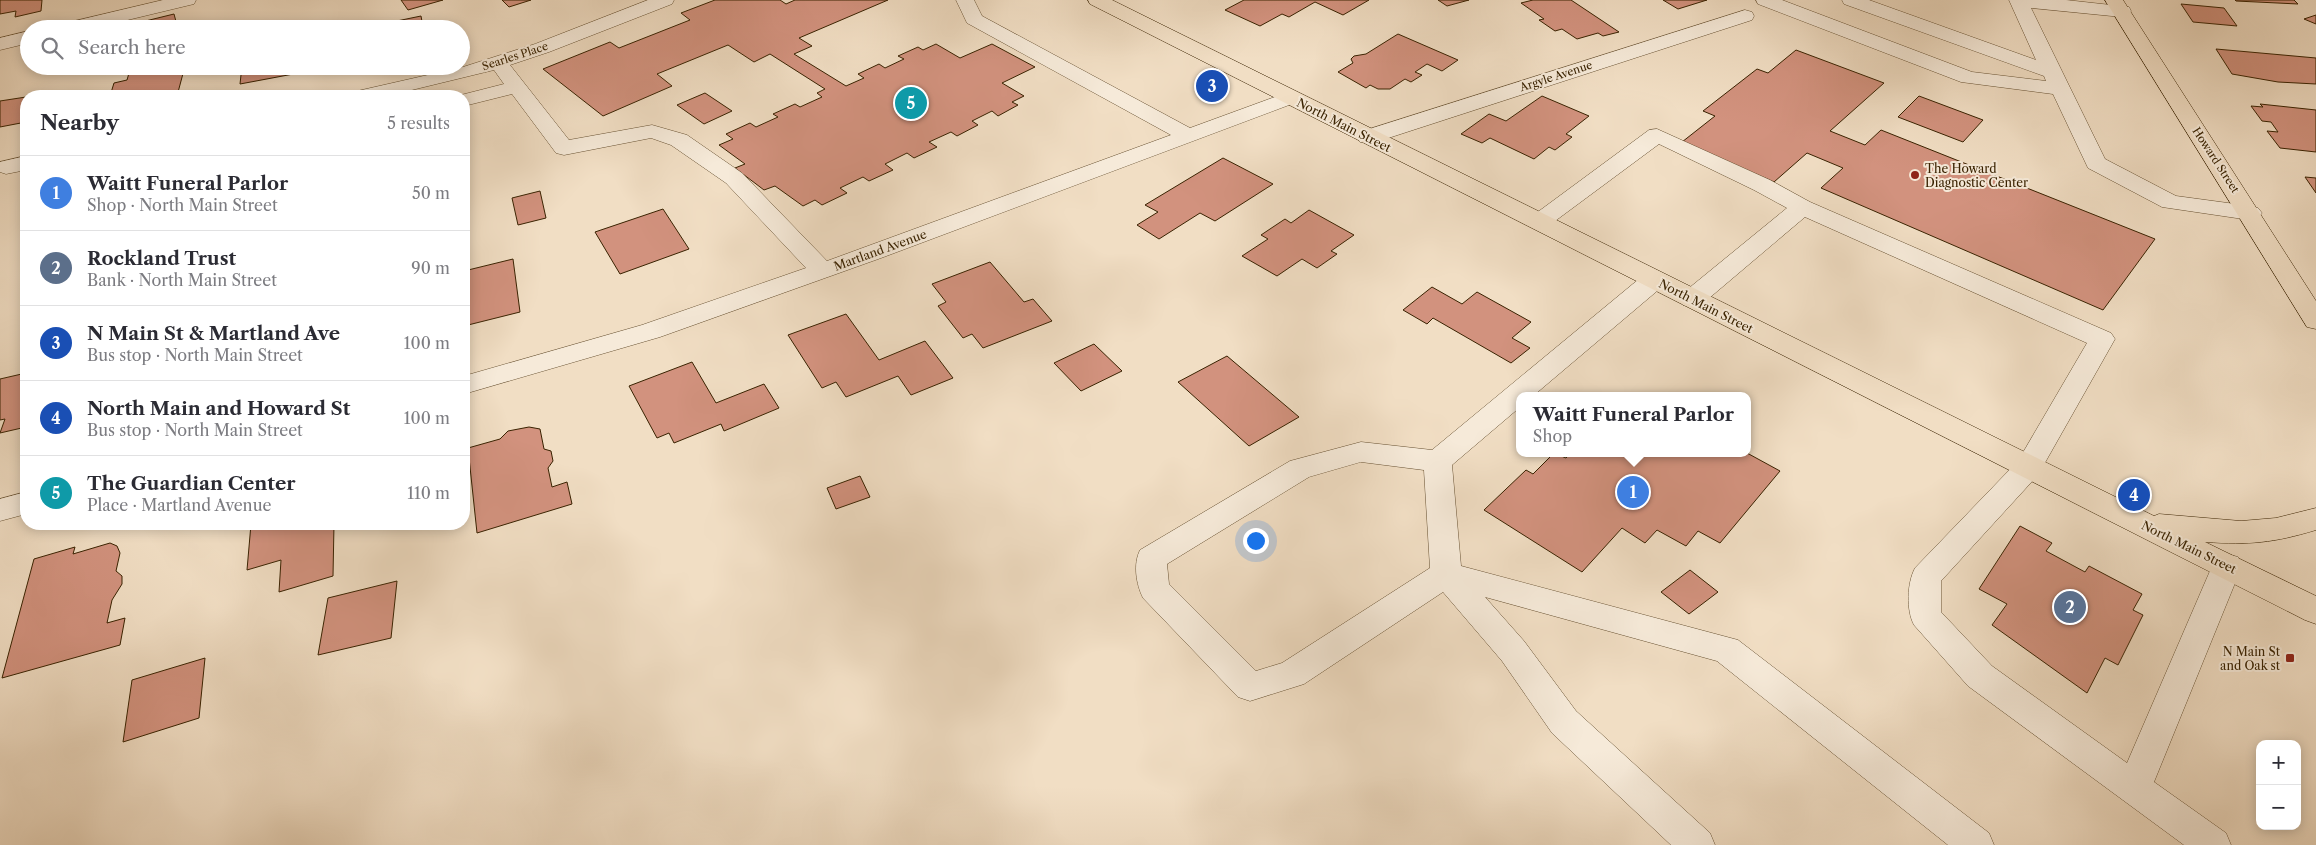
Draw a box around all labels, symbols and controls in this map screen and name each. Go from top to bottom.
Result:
search box [20,20,470,75]
icon: search [38,34,66,62]
text: Search here [78,36,186,59]
street label: Searles Place [480,39,550,73]
street label: Argyle Avenue [1517,58,1594,95]
pin: 3 [1196,67,1228,105]
pin: 5 [895,84,927,122]
street label: North Main Street [1294,95,1394,156]
text: Nearby [40,110,119,135]
text: 5 results [387,113,450,133]
street label: Howard Street [2190,125,2242,196]
place label: The Howard Diagnostic Center [1925,161,2028,190]
marker: The Howard Diagnostic Center [1909,169,1921,181]
text: Waitt Funeral Parlor [87,172,288,195]
text: 1 [52,183,60,203]
text: 50 m [412,183,450,203]
text: Shop · North Main Street [87,195,278,215]
street label: Martland Avenue [832,226,929,274]
text: Rockland Trust [87,247,236,270]
text: 2 [51,258,61,278]
text: 90 m [411,258,450,278]
text: Bank · North Main Street [87,270,277,290]
street label: North Main Street [1656,276,1756,337]
text: N Main St & Martland Ave [87,322,340,345]
text: 3 [51,333,61,353]
text: 100 m [404,333,450,353]
text: Bus stop · North Main Street [87,345,303,365]
popup [1516,392,1751,457]
text: North Main and Howard St [87,397,350,420]
text: Waitt Funeral Parlor [1533,403,1734,426]
text: 4 [51,408,61,428]
text: 100 m [404,408,450,428]
text: Bus stop · North Main Street [87,420,303,440]
text: Shop [1533,426,1572,446]
text: The Guardian Center [87,472,296,495]
pin: 1 [1617,473,1649,511]
pin: 4 [2118,476,2150,514]
text: 5 [52,483,60,503]
text: 110 m [407,483,450,503]
text: Place · Martland Avenue [87,495,271,515]
street label: North Main Street [2139,518,2240,577]
your location [1243,528,1269,554]
pin: 2 [2054,588,2086,626]
place label: N Main St and Oak st [2220,644,2281,673]
marker: N Main St and Oak st [2284,652,2296,664]
map controls [2256,740,2301,830]
button: + [2256,740,2301,785]
button: − [2256,785,2301,830]

